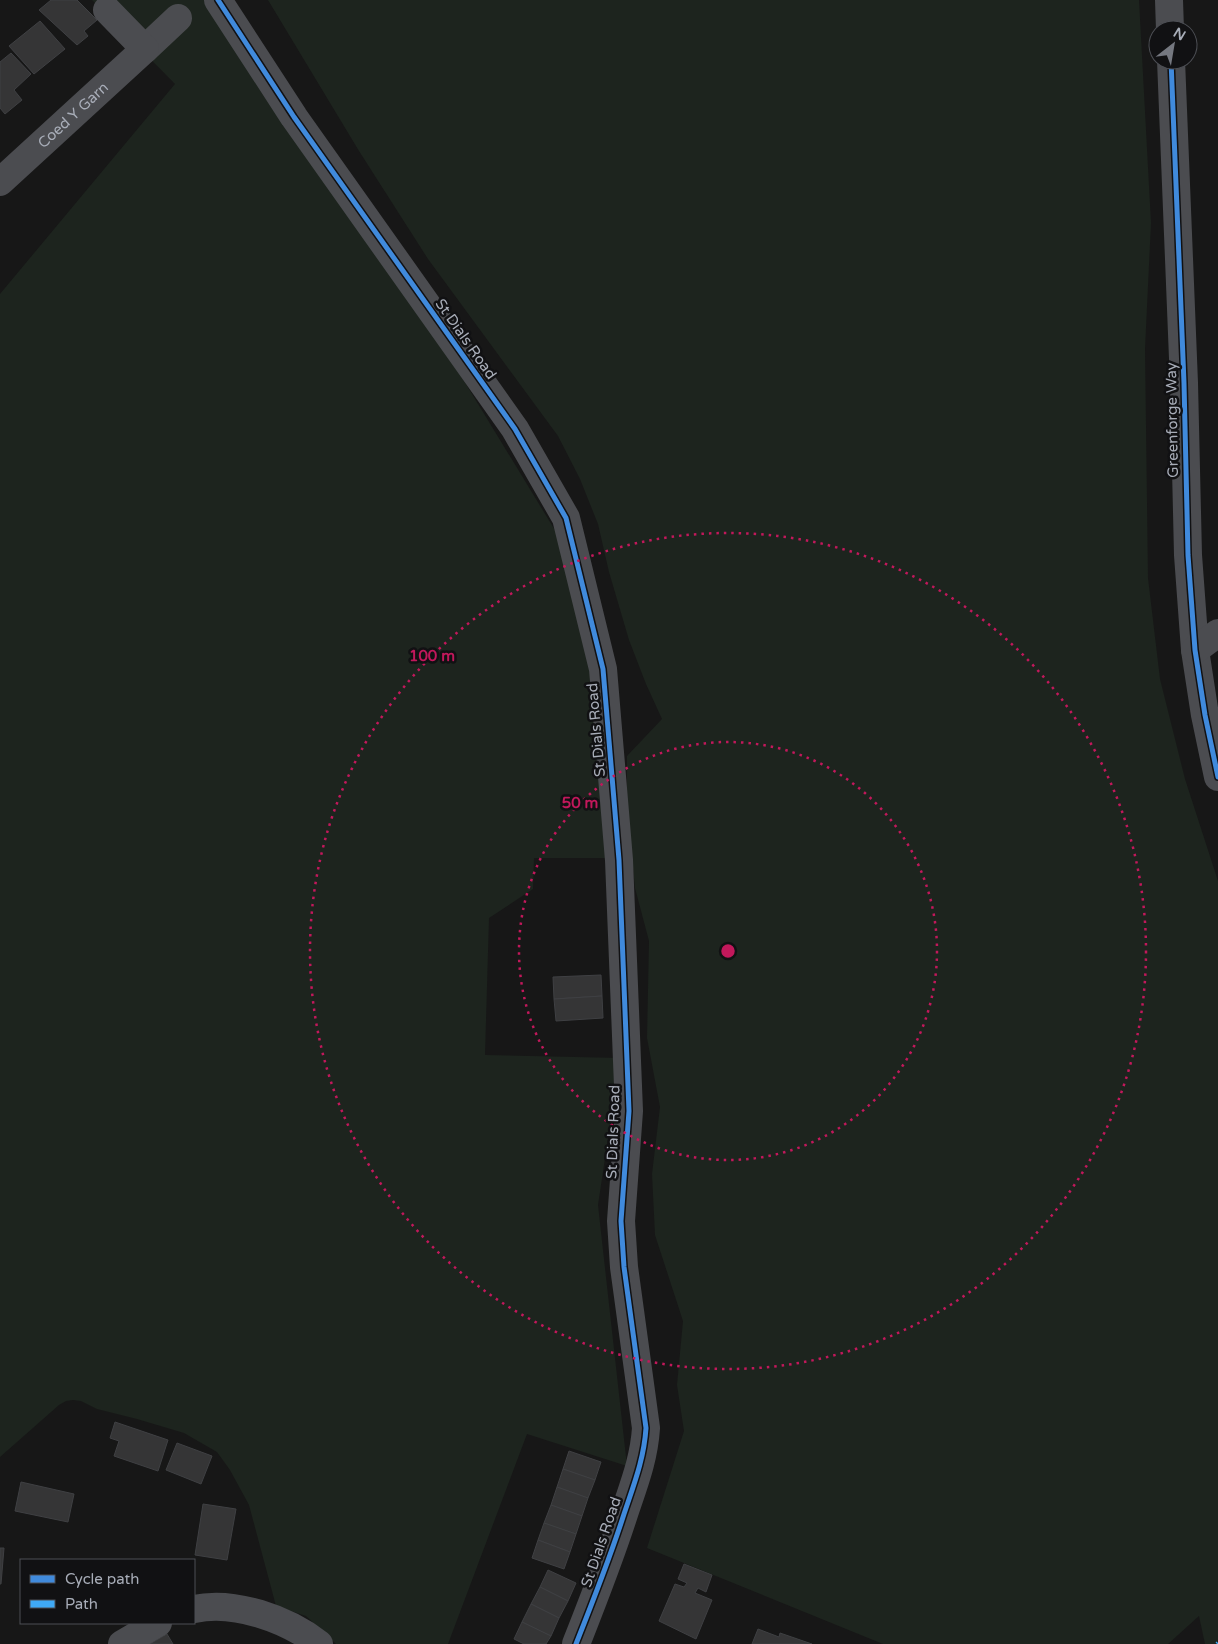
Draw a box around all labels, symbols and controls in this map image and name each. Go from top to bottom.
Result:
north arrow [1148,20,1198,70]
text: N [1170,24,1189,44]
street label: Coed Y Garn [34,78,112,152]
street label: St Dials Road [432,295,500,383]
street label: Greenforge Way [1162,362,1182,478]
text: 100 m [409,647,455,665]
street label: St Dials Road [583,682,609,778]
text: 50 m [562,794,598,812]
centre of rings [719,942,737,960]
street label: St Dials Road [602,1085,624,1179]
street label: St Dials Road [577,1494,625,1590]
legend [20,1559,195,1624]
text: Cycle path [65,1570,139,1588]
text: Path [65,1595,98,1613]

